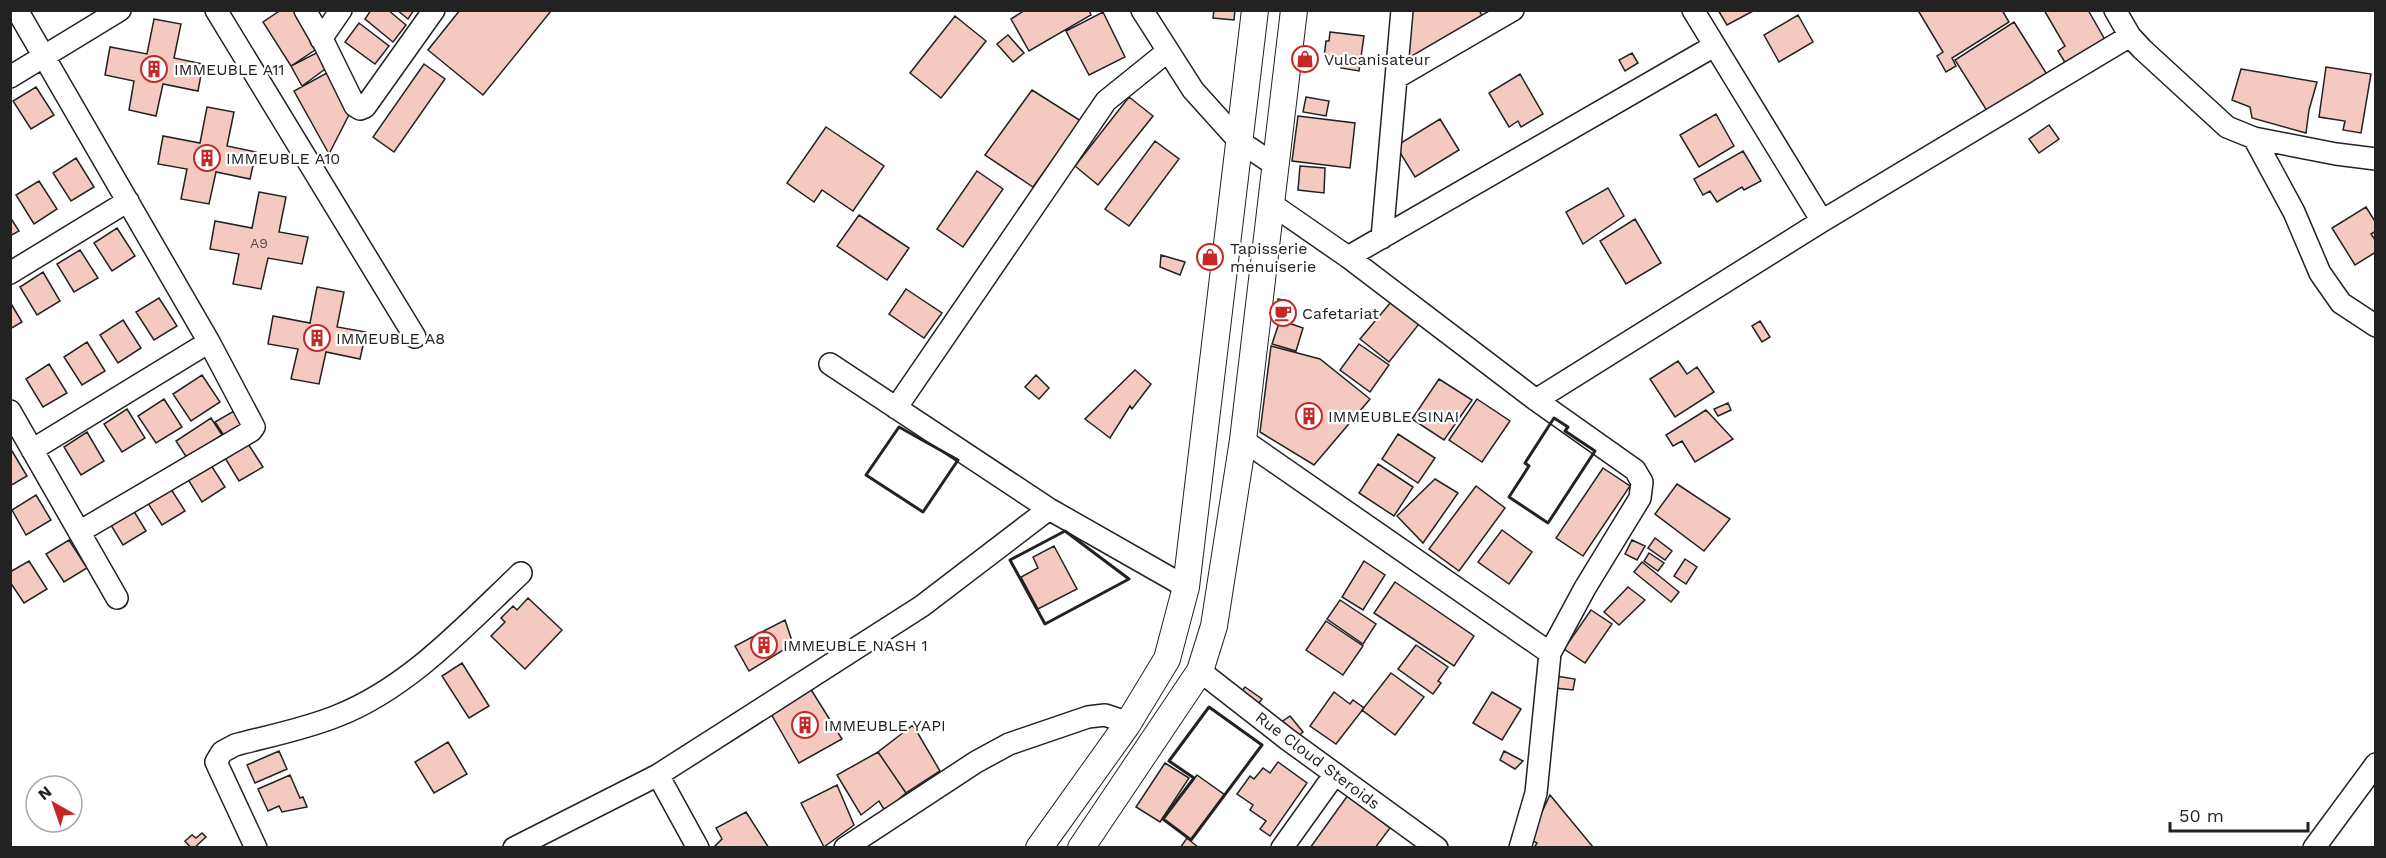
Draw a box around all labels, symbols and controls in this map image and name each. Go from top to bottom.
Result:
shop icon: Vulcanisateur [1290,44,1320,74]
place label: Vulcanisateur [1324,50,1431,69]
building icon: IMMEUBLE A11 [139,54,169,84]
place label: IMMEUBLE A11 [174,60,285,79]
building icon: IMMEUBLE A10 [192,143,222,173]
place label: IMMEUBLE A10 [226,149,340,168]
house number: A9 [250,235,268,251]
place label: Tapisserie menuiserie [1230,239,1316,276]
shop icon: Tapisserie menuiserie [1195,242,1225,272]
cafe icon: Cafetariat [1268,298,1298,328]
place label: Cafetariat [1302,304,1379,323]
building icon: IMMEUBLE A8 [302,323,332,353]
place label: IMMEUBLE A8 [336,329,445,348]
building icon: IMMEUBLE SINAI [1294,401,1324,431]
place label: IMMEUBLE SINAI [1328,407,1459,426]
building icon: IMMEUBLE NASH 1 [749,630,779,660]
place label: IMMEUBLE NASH 1 [783,636,928,655]
street label: Rue Cloud Steroids [1252,707,1384,813]
building icon: IMMEUBLE YAPI [790,710,820,740]
place label: IMMEUBLE YAPI [824,716,946,735]
north arrow [24,774,84,834]
text: N [34,782,55,804]
scale bar [2170,795,2308,833]
text: 50 m [2179,805,2224,826]

